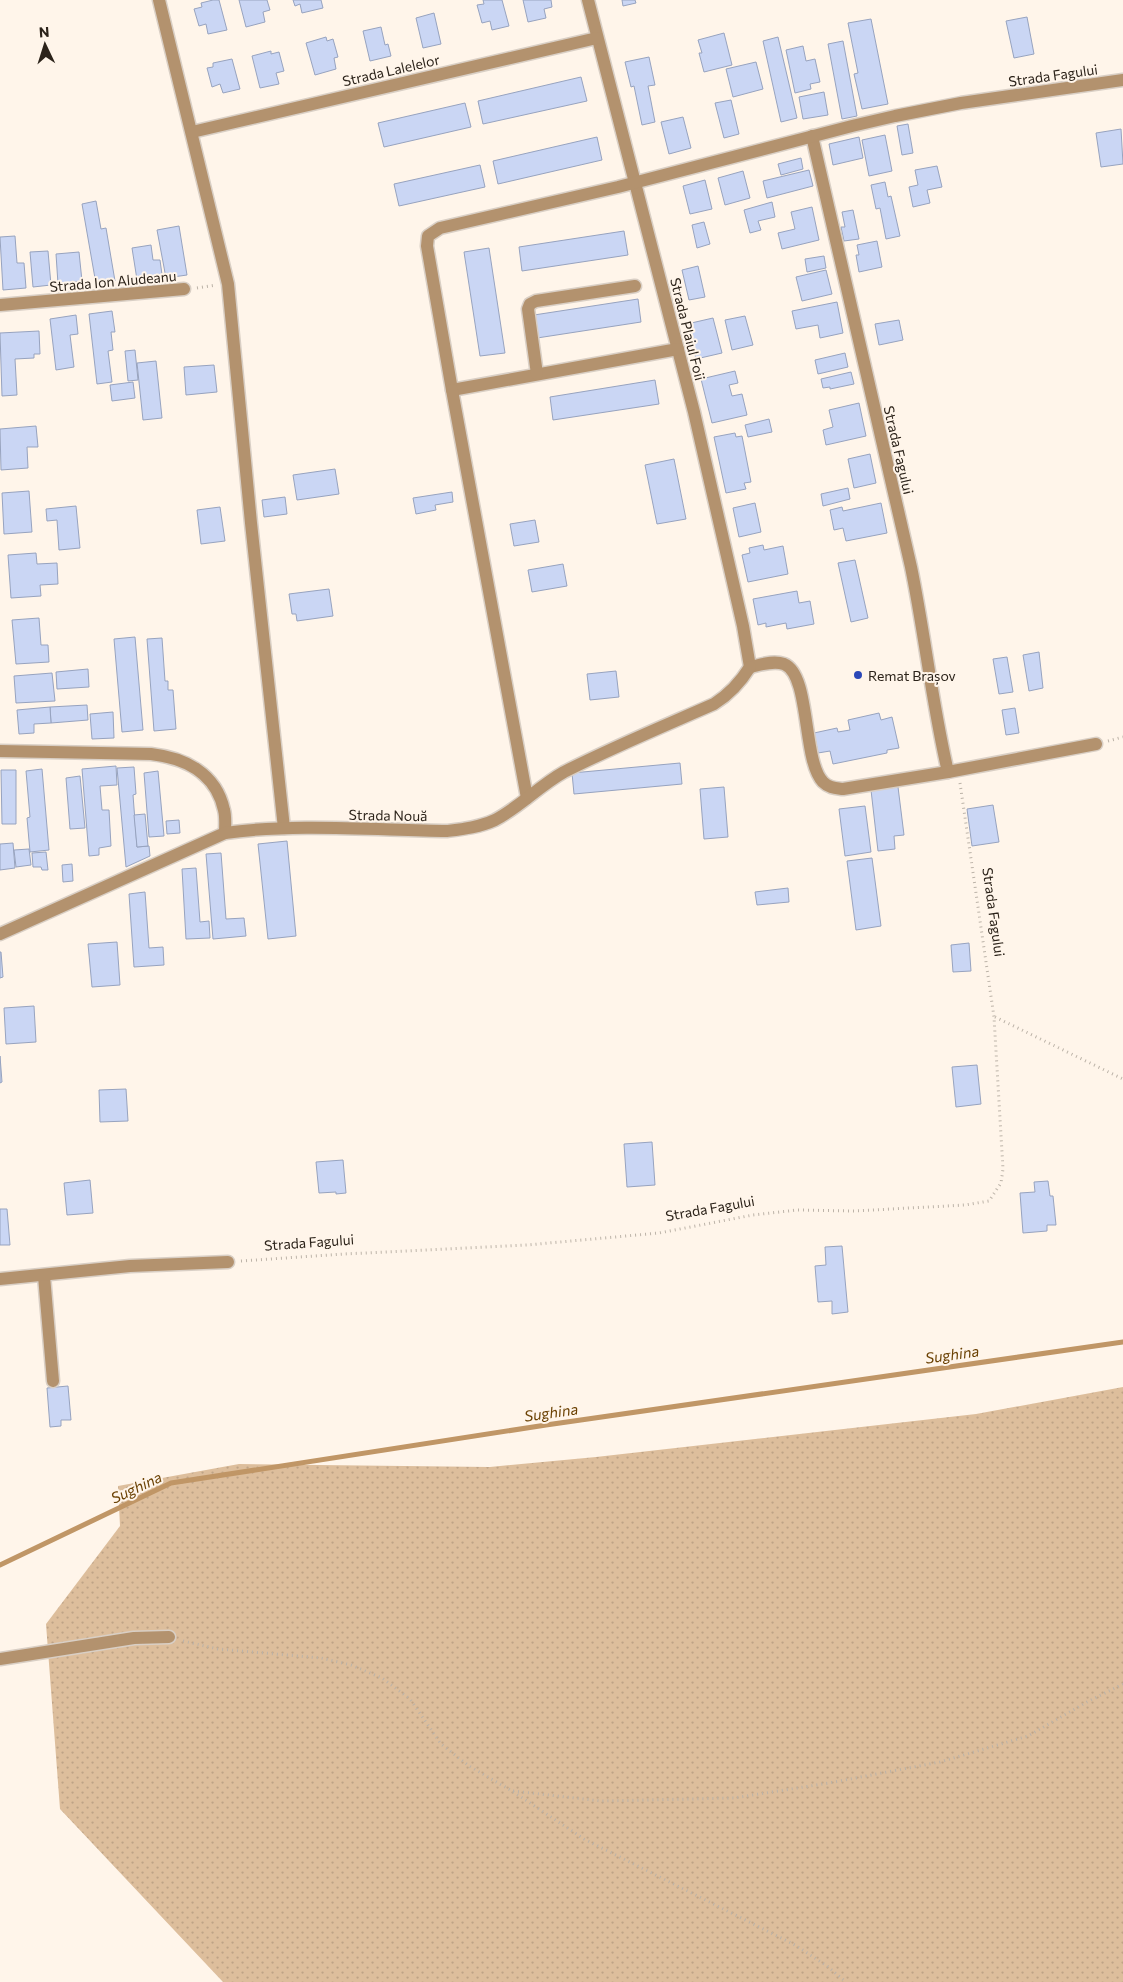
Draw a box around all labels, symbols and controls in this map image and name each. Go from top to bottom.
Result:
north arrow [20,20,70,70]
text: N [38,23,50,40]
street label: Strada Lalelelor [341,50,442,89]
street label: Strada Fagului [1007,60,1099,90]
street label: Strada Ion Aludeanu [49,267,177,295]
street label: Strada Plaiul Foii [667,276,709,382]
street label: Strada Fagului [881,404,917,496]
place label: Remat Brașov [868,667,956,685]
marker: Remat Brașov [852,669,864,681]
street label: Strada Nouă [349,806,427,824]
street label: Strada Fagului [979,866,1009,958]
street label: Strada Fagului [664,1192,756,1224]
street label: Strada Fagului [263,1230,355,1254]
water label: Sughina [924,1341,980,1367]
water label: Sughina [523,1399,579,1425]
water label: Sughina [108,1467,164,1507]

